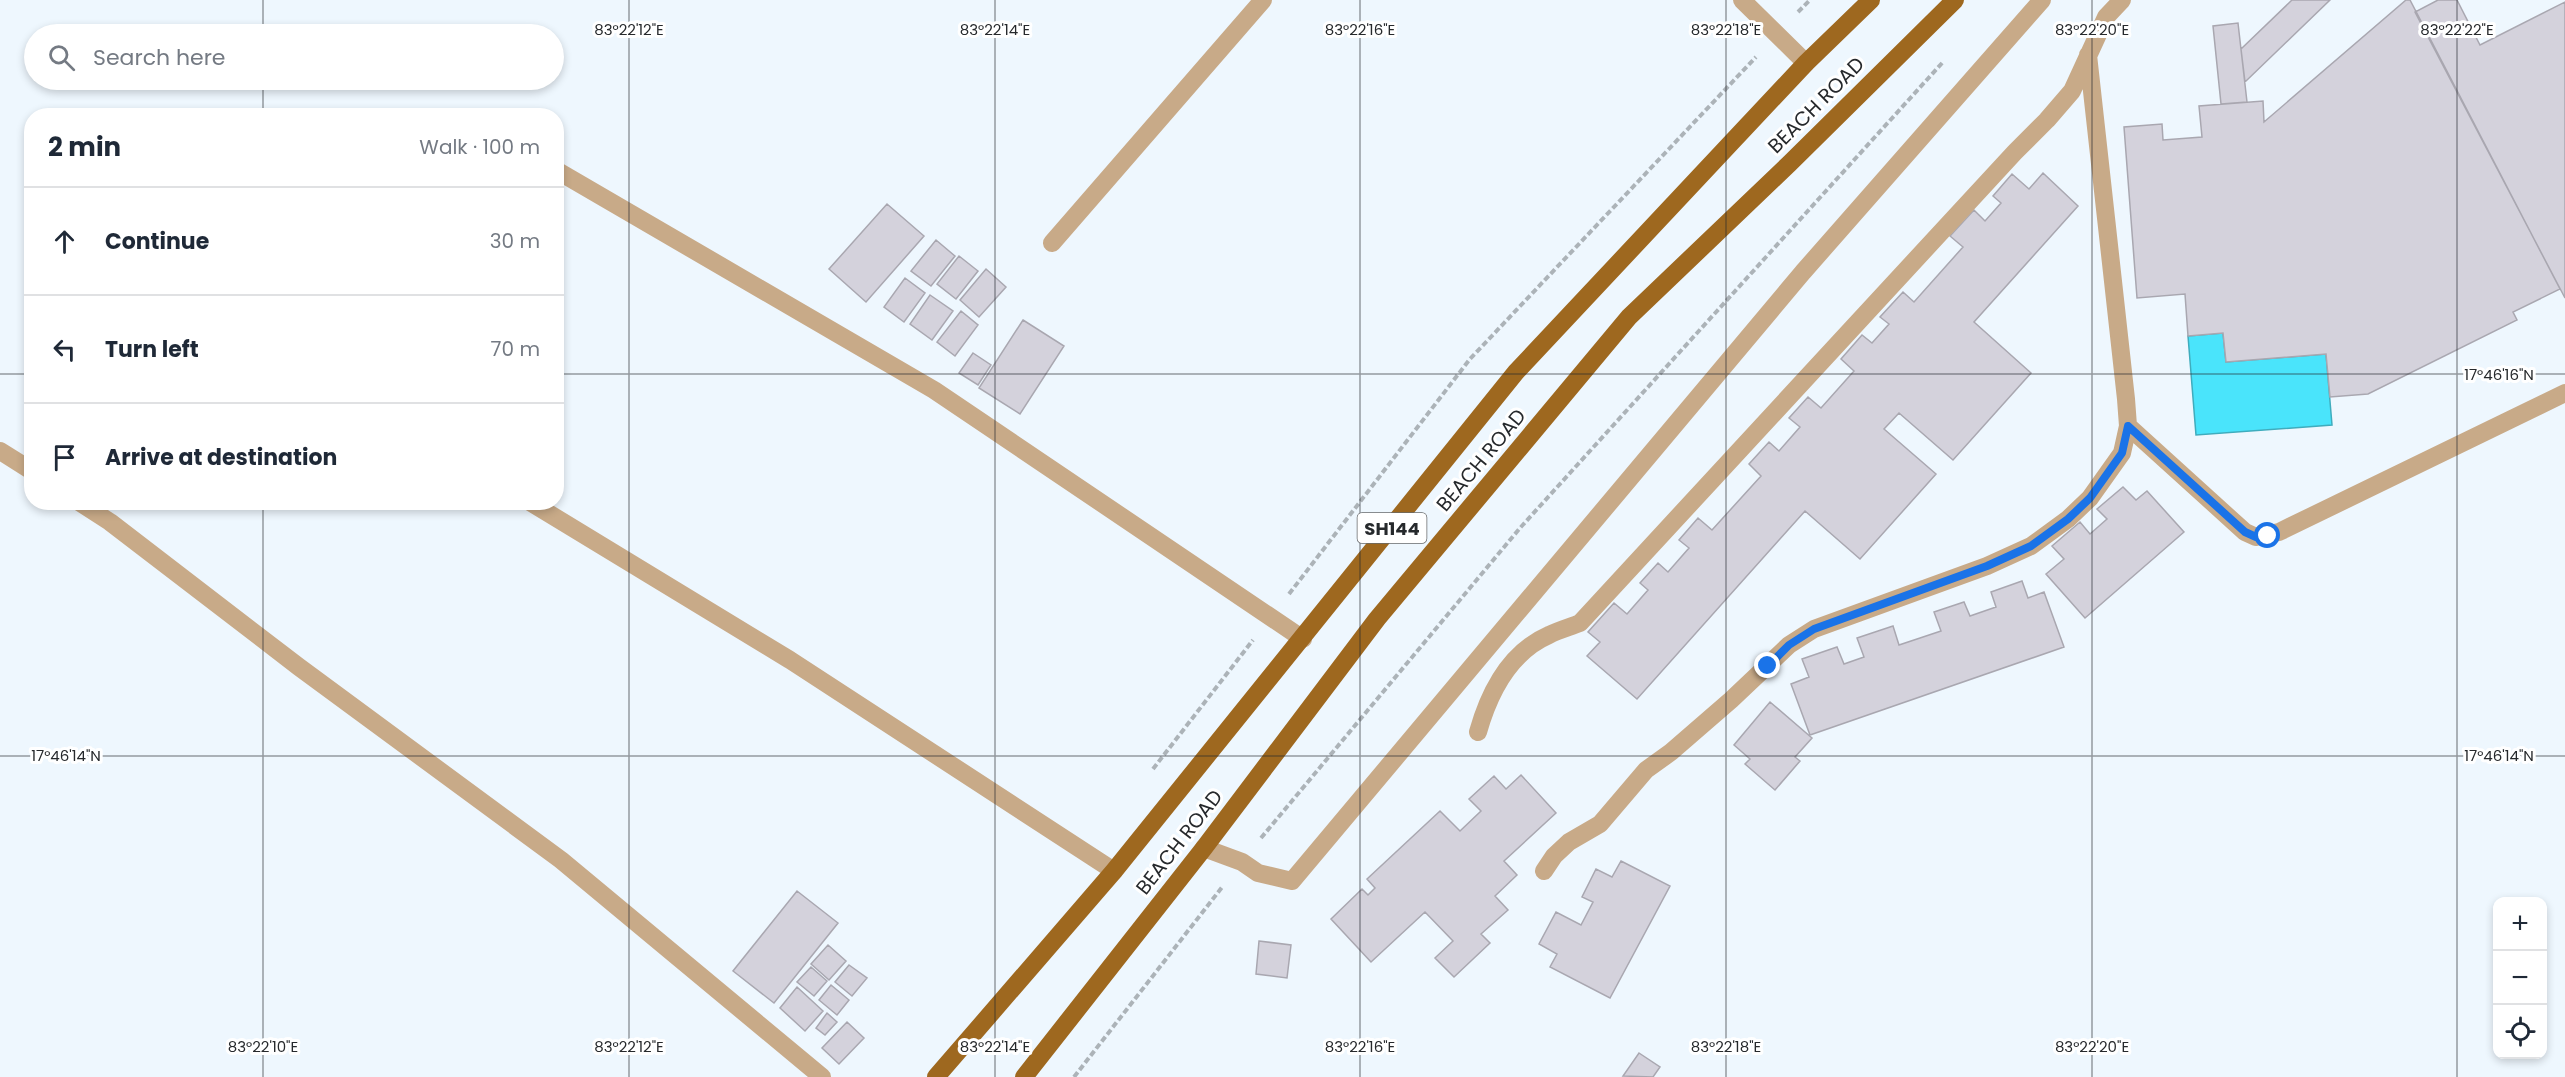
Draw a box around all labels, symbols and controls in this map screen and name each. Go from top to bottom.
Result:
text: 83°22'12"E [594,19,664,40]
text: 83°22'14"E [960,19,1030,40]
text: 83°22'16"E [1325,19,1395,40]
text: 83°22'18"E [1691,19,1761,40]
text: 83°22'20"E [2055,19,2129,40]
text: 83°22'22"E [2420,19,2494,40]
search box [24,24,564,90]
icon: search [45,41,78,74]
text: Search here [93,42,226,73]
street label: BEACH ROAD [1762,51,1870,159]
text: 2 min [48,129,121,165]
text: Walk · 100 m [419,133,540,161]
icon: ahead [48,225,81,258]
text: Continue [105,226,209,257]
text: 30 m [490,227,540,255]
icon: left [48,333,81,366]
text: Turn left [105,334,199,365]
text: 70 m [491,335,540,363]
text: 17°46'16"N [2464,364,2534,385]
street label: BEACH ROAD [1430,403,1532,517]
icon: arrive [48,441,81,474]
text: Arrive at destination [105,442,337,473]
road number: SH144 [1358,513,1426,543]
route start [2254,522,2280,548]
route end [1754,652,1780,678]
text: 17°46'14"N [31,745,101,766]
text: 17°46'14"N [2464,745,2534,766]
street label: BEACH ROAD [1129,784,1229,900]
map controls [2493,897,2547,1059]
button: + [2493,897,2547,951]
button: − [2493,951,2547,1005]
button: locate [2493,1005,2547,1059]
text: 83°22'10"E [228,1036,298,1057]
text: 83°22'12"E [594,1036,664,1057]
text: 83°22'14"E [960,1036,1030,1057]
text: 83°22'16"E [1325,1036,1395,1057]
text: 83°22'18"E [1691,1036,1761,1057]
text: 83°22'20"E [2055,1036,2129,1057]

